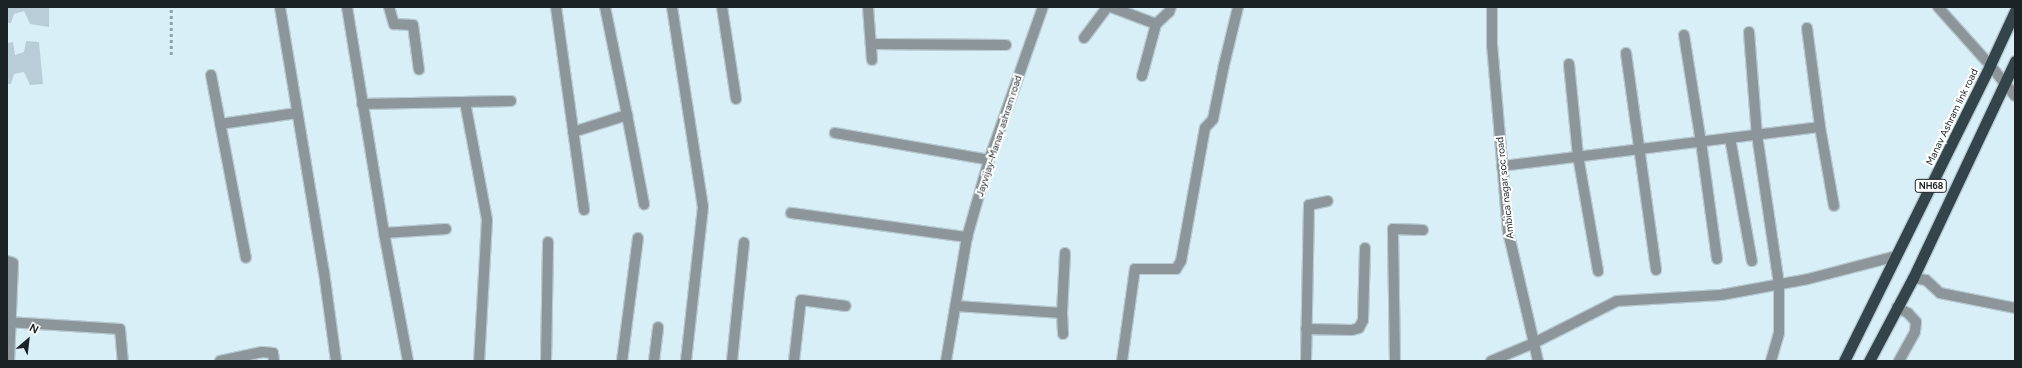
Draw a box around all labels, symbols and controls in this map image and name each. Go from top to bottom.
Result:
street label: Manav Ashram link road [1923,67,1981,167]
street label: Jayvijay-Manav ashram road [974,74,1024,198]
street label: Ambica nagar soc road [1494,136,1516,240]
road number: NH68 [1914,179,1948,193]
north arrow [8,320,48,360]
text: N [27,321,41,337]

